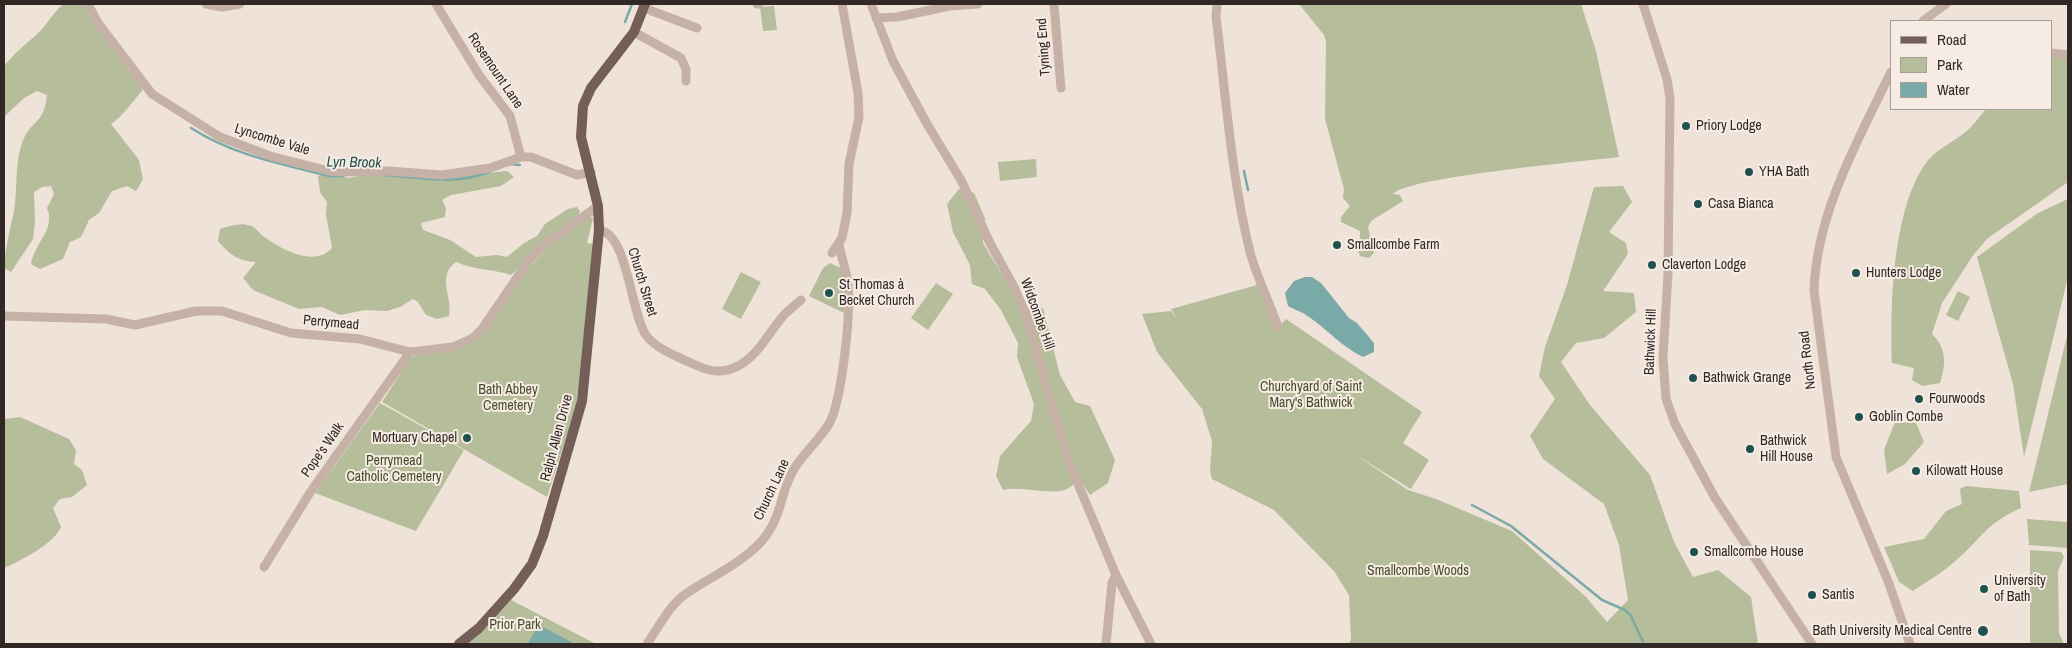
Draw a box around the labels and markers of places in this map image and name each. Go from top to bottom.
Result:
place label: Priory Lodge [1696,118,1762,134]
marker: Priory Lodge [1680,120,1692,132]
place label: YHA Bath [1759,164,1809,180]
marker: YHA Bath [1743,166,1755,178]
place label: Casa Bianca [1708,196,1774,212]
marker: Casa Bianca [1692,198,1704,210]
place label: Smallcombe Farm [1347,237,1440,253]
marker: Smallcombe Farm [1331,239,1343,251]
place label: Claverton Lodge [1662,257,1746,273]
marker: Claverton Lodge [1646,259,1658,271]
place label: Hunters Lodge [1866,265,1941,281]
marker: Hunters Lodge [1850,267,1862,279]
place label: St Thomas à Becket Church [839,277,914,310]
marker: St Thomas à Becket Church [823,287,835,299]
place label: Bathwick Grange [1703,370,1791,386]
marker: Bathwick Grange [1687,372,1699,384]
place label: Fourwoods [1929,391,1985,407]
marker: Fourwoods [1913,393,1925,405]
place label: Goblin Combe [1869,409,1943,425]
marker: Goblin Combe [1853,411,1865,423]
place label: Mortuary Chapel [372,430,457,446]
marker: Mortuary Chapel [461,432,473,444]
place label: Bathwick Hill House [1760,433,1813,466]
marker: Bathwick Hill House [1744,443,1756,455]
place label: Kilowatt House [1926,463,2003,479]
marker: Kilowatt House [1910,465,1922,477]
place label: Smallcombe House [1704,544,1804,560]
marker: Smallcombe House [1688,546,1700,558]
place label: University of Bath [1994,573,2046,606]
marker: University of Bath [1978,583,1990,595]
place label: Santis [1822,587,1855,603]
marker: Santis [1806,589,1818,601]
place label: Bath University Medical Centre [1812,623,1972,639]
marker: Bath University Medical Centre [1976,624,1990,638]

